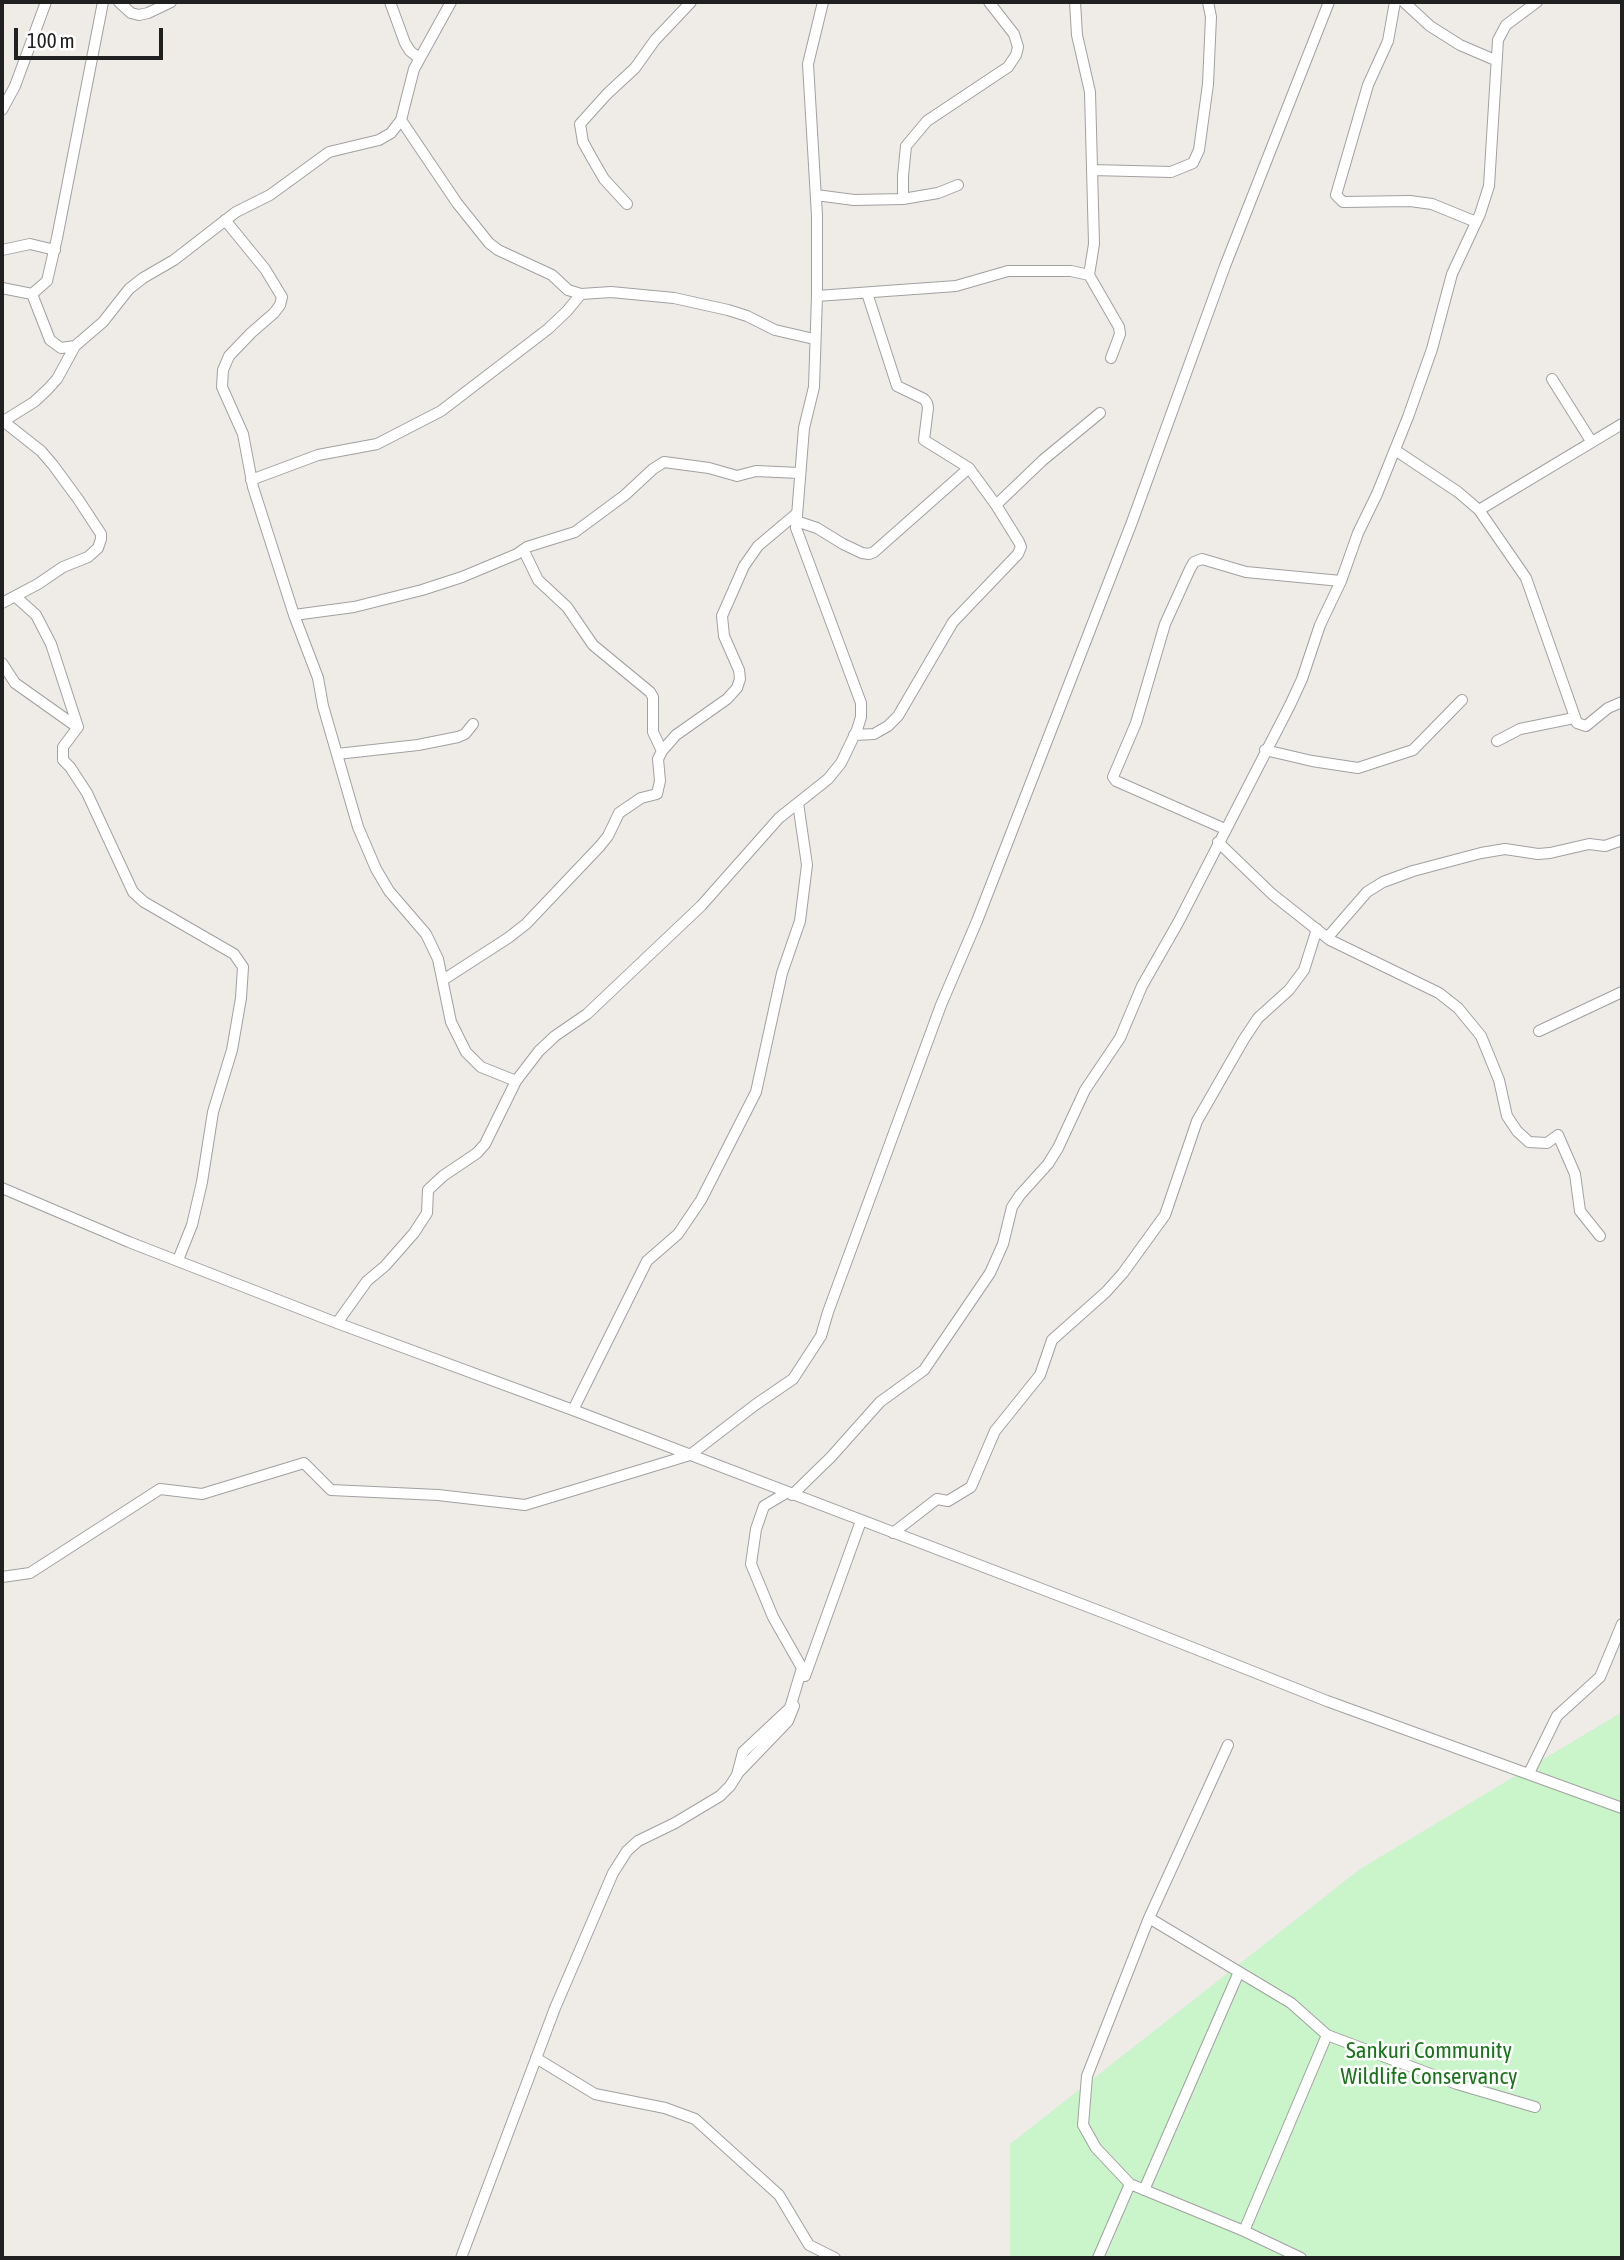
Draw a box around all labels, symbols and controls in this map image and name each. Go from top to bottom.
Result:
scale bar [18,14,166,58]
text: 100 m [27,28,75,52]
park label: Sankuri Community Wildlife Conservancy [1341,2037,1517,2091]

